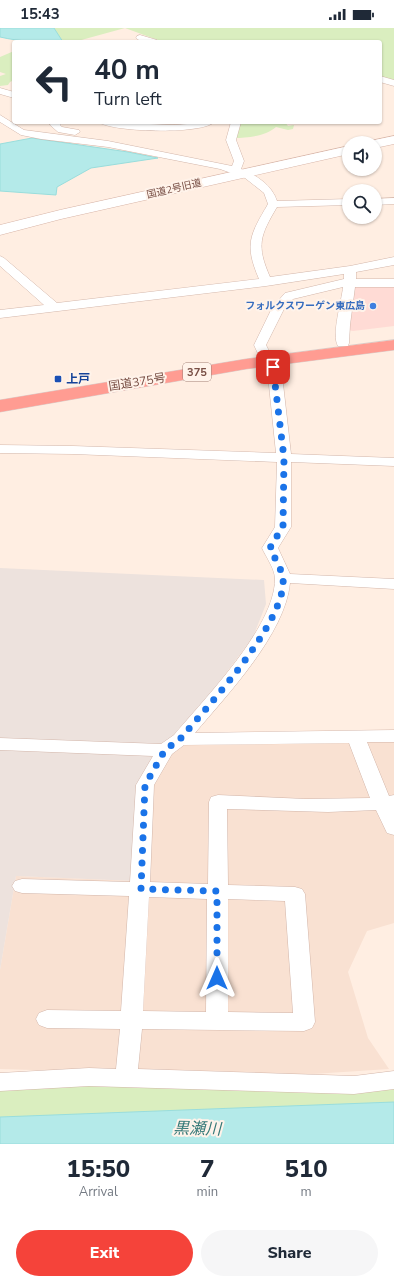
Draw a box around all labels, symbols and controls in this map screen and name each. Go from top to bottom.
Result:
text: 15:43 [20,4,60,24]
text: 40 m [94,51,160,89]
icon: left [28,56,80,108]
text: Turn left [94,87,162,111]
map controls [342,136,382,224]
button: sound [342,136,382,176]
street label: 国道2号旧道 [145,176,203,202]
button: search [342,184,382,224]
place label: フォルクスワーゲン東広島 [245,299,365,313]
marker: フォルクスワーゲン東広島 [368,301,378,311]
pin [256,350,290,384]
icon: arrive [262,356,284,378]
road number: 375 [183,363,211,381]
street label: 国道375号 [107,370,167,394]
place label: 上戸 [66,371,90,387]
marker: 上戸 [53,374,63,384]
position arrow [196,957,238,999]
water label: 黒瀬川 [173,1118,223,1140]
text: 15:50 [66,1153,130,1185]
text: 7 [200,1153,215,1185]
text: 510 [284,1153,328,1185]
text: Arrival [79,1183,118,1201]
text: min [197,1183,218,1201]
text: m [300,1183,312,1201]
button: Exit [16,1230,193,1276]
button: Share [201,1230,378,1276]

